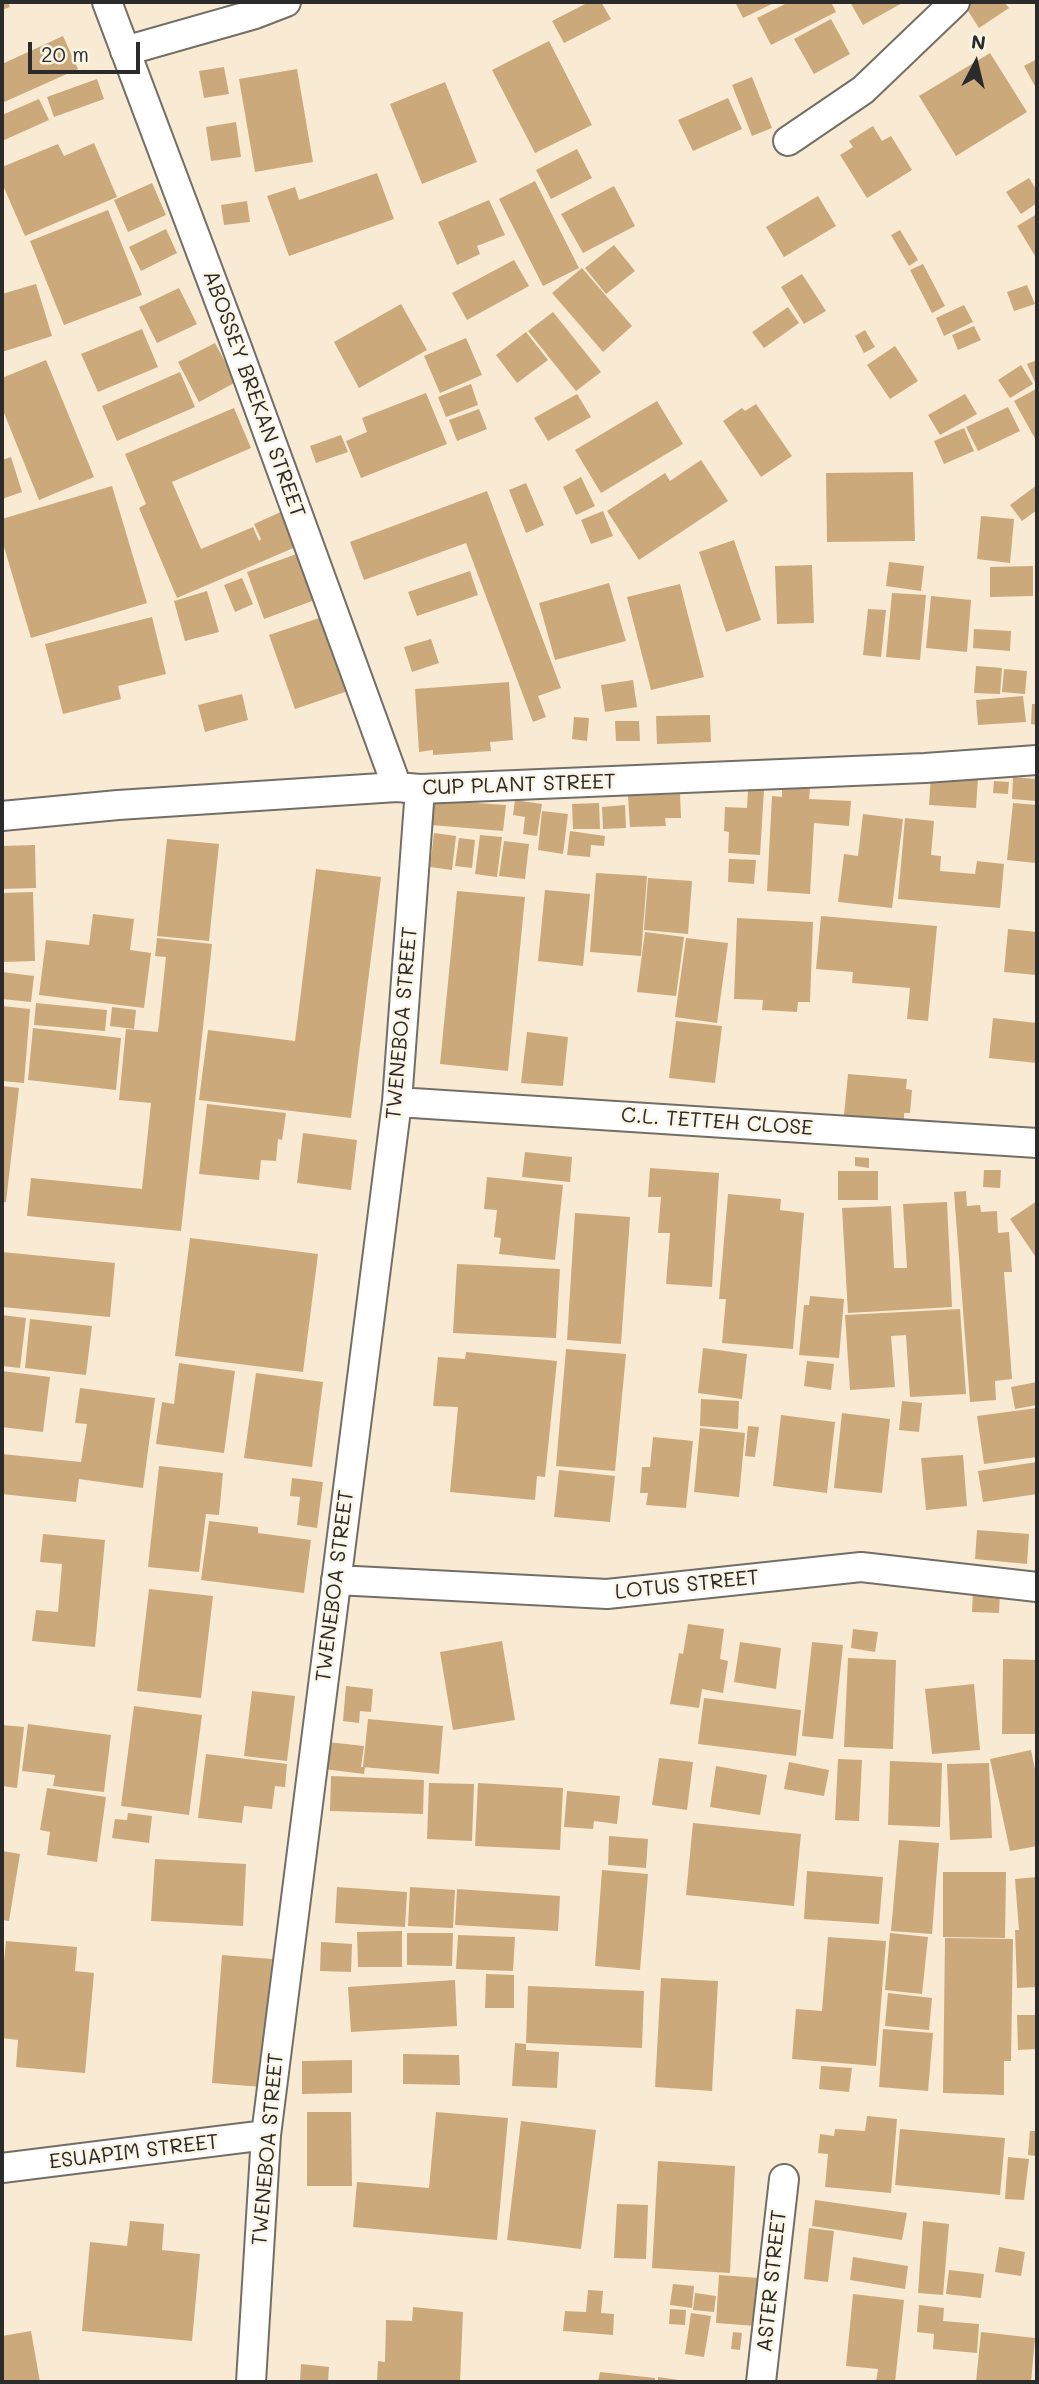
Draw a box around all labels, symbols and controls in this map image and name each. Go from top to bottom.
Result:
scale bar [32,28,144,72]
north arrow [941,28,1011,98]
text: N [970,28,987,55]
text: 20 m [41,40,89,67]
street label: ABOSSEY BREKAN STREET [198,267,310,521]
street label: CUP PLANT STREET [422,769,616,801]
street label: TWENEBOA STREET [381,926,423,1120]
street label: C.L. TETTEH CLOSE [620,1103,814,1141]
street label: TWENEBOA STREET [311,1489,359,1683]
street label: LOTUS STREET [614,1565,760,1605]
street label: TWENEBOA STREET [247,2052,289,2246]
street label: ESUAPIM STREET [48,2129,220,2175]
street label: ASTER STREET [752,2209,792,2353]

